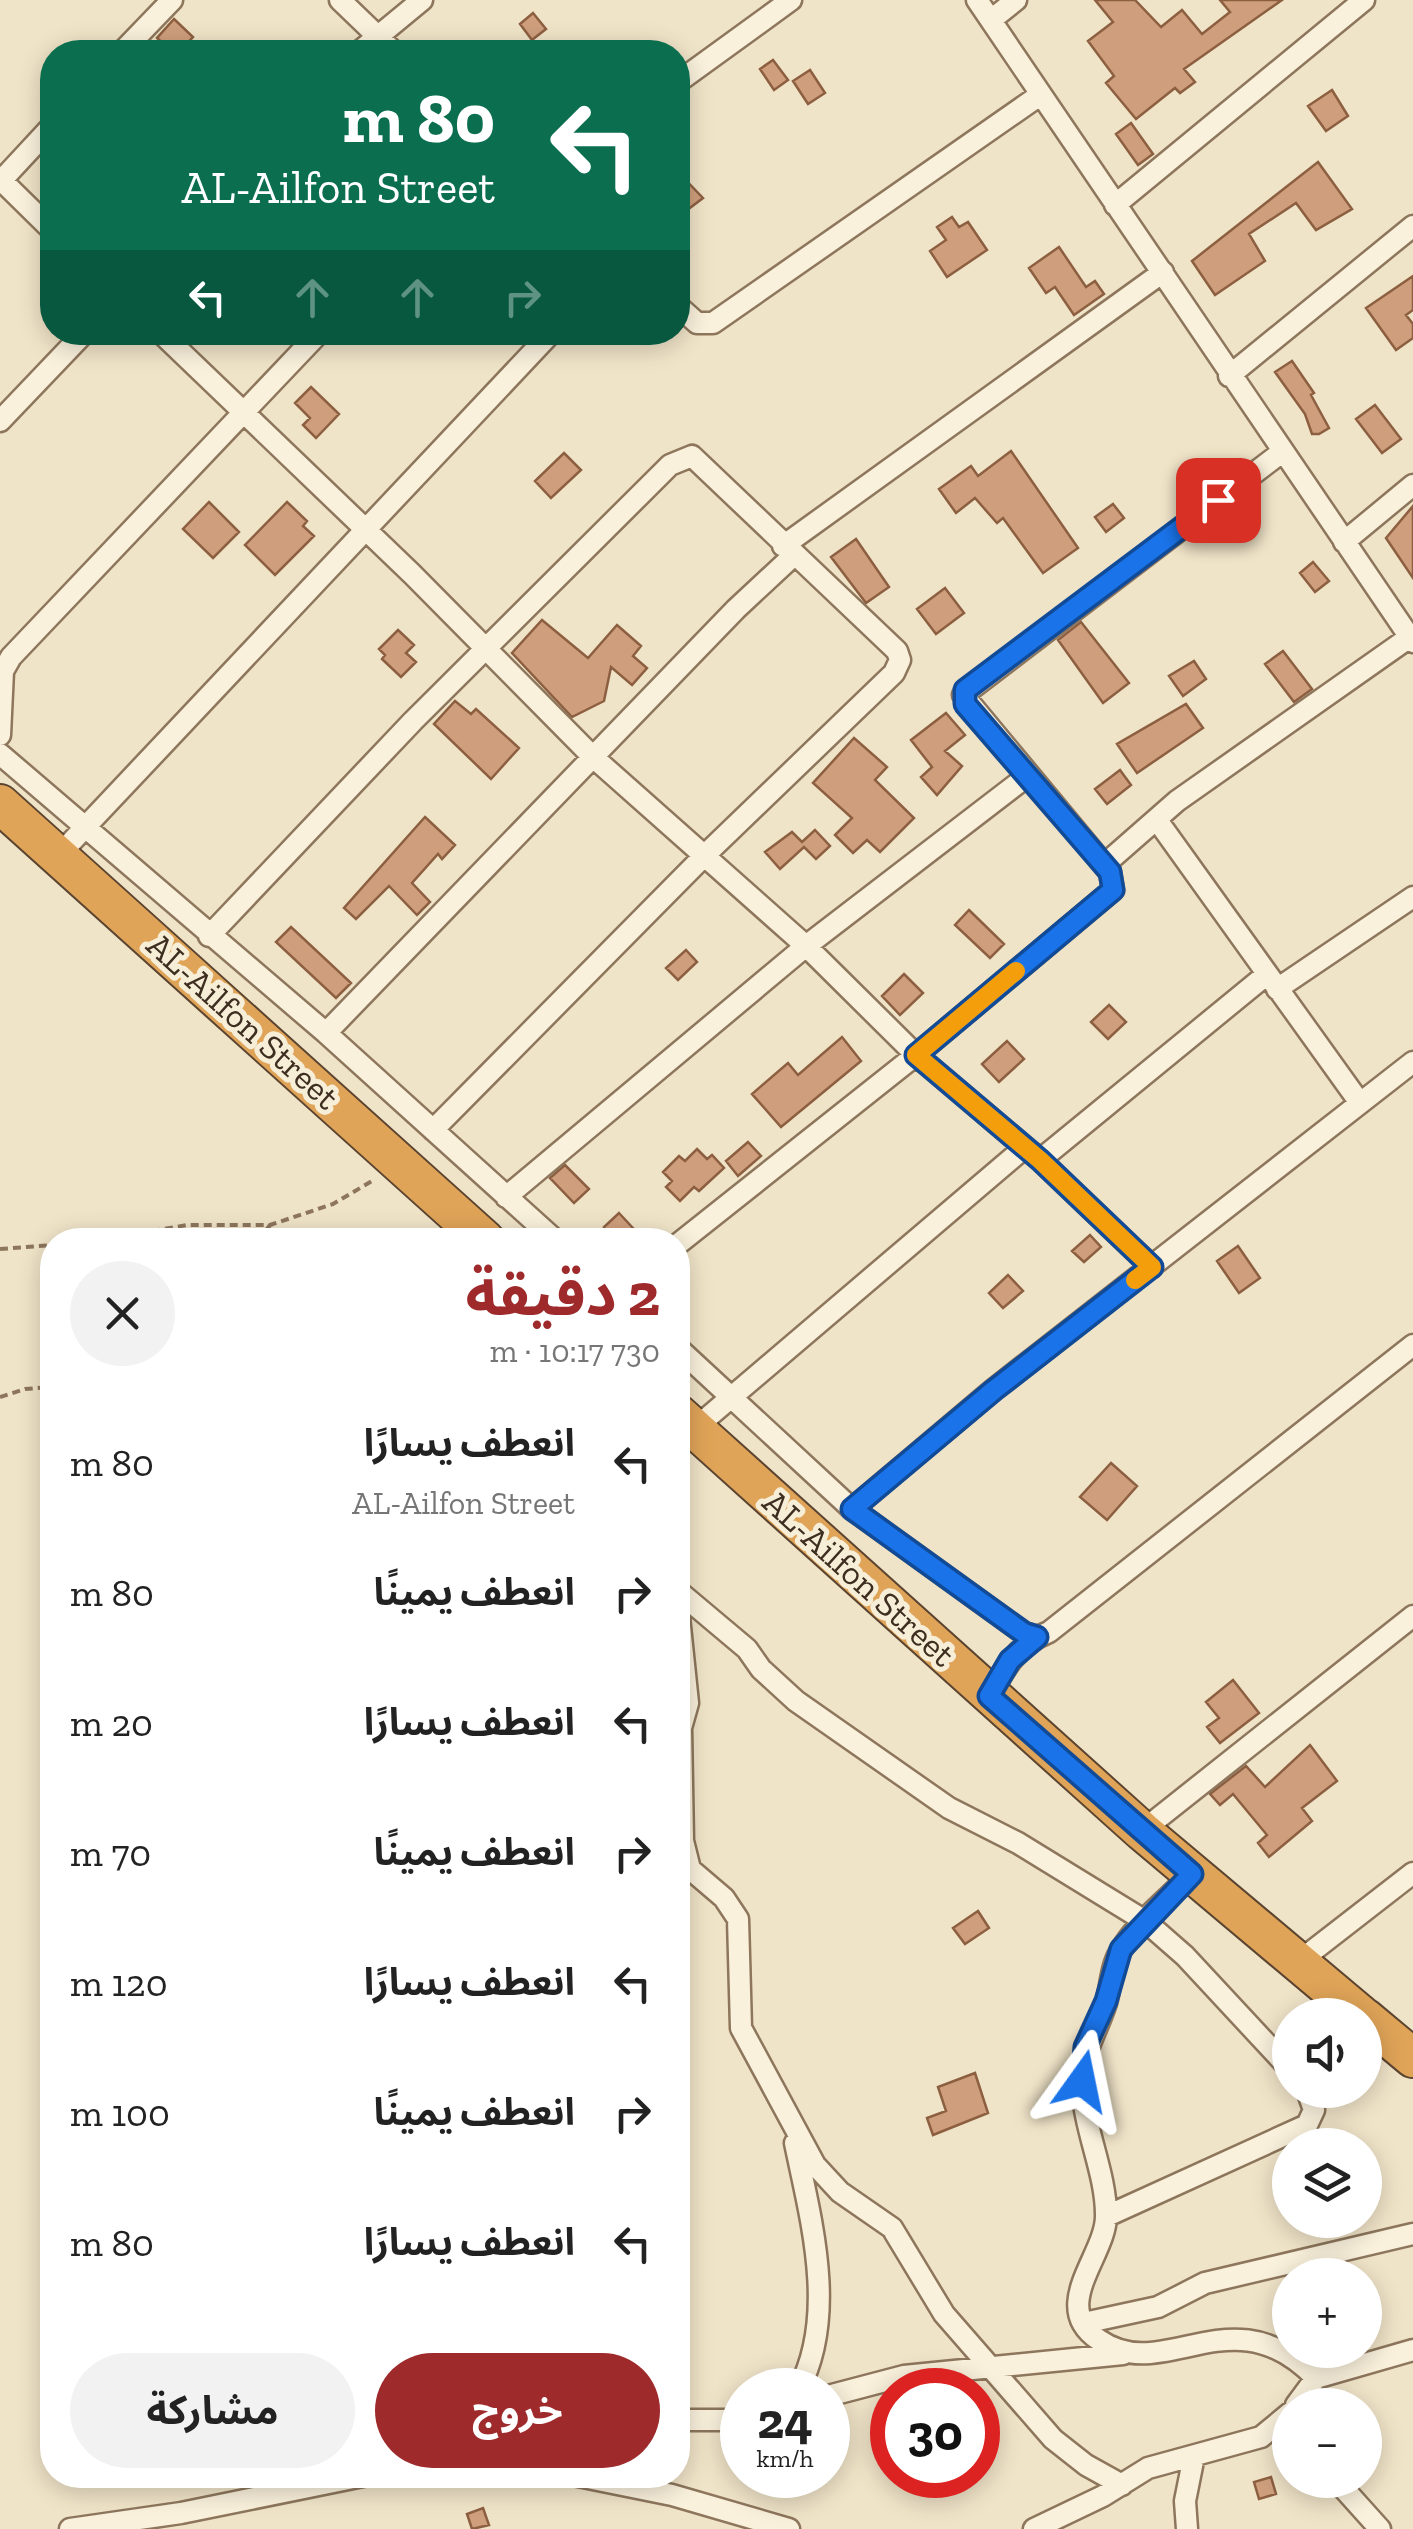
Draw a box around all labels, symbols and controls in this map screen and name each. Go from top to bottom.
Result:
text: 80 m [343,76,495,160]
icon: left [530,80,660,210]
text: AL-Ailfon Street [182,161,495,215]
icon: left [180,270,235,325]
icon: ahead [285,270,340,325]
icon: ahead [390,270,445,325]
icon: right [495,270,550,325]
pin [1176,458,1261,543]
icon: arrive [1191,473,1246,528]
street label: AL-Ailfon Street [138,924,348,1118]
text: 2 دقيقة [466,1258,660,1330]
button: close [70,1261,175,1366]
text: 730 m · 10:17 [490,1332,660,1370]
text: انعطف يسارًا [364,1420,575,1466]
icon: left [605,1436,660,1491]
text: 80 m [70,1440,154,1486]
street label: AL-Ailfon Street [754,1481,964,1675]
text: AL-Ailfon Street [352,1484,575,1522]
icon: right [605,1566,660,1621]
text: انعطف يمينًا [374,1569,575,1615]
text: 80 m [70,1570,154,1616]
icon: left [605,1696,660,1751]
text: انعطف يسارًا [364,1699,575,1745]
text: 20 m [70,1700,153,1746]
icon: right [605,1826,660,1881]
text: انعطف يمينًا [374,1829,575,1875]
text: 70 m [70,1830,151,1876]
icon: left [605,1956,660,2011]
text: انعطف يسارًا [364,1959,575,2005]
text: 120 m [70,1960,168,2006]
map controls [1272,1998,1382,2498]
button: sound [1272,1998,1382,2108]
position arrow [1030,2029,1134,2133]
icon: right [605,2086,660,2141]
text: انعطف يمينًا [374,2089,575,2135]
text: 100 m [70,2090,170,2136]
button: layers [1272,2128,1382,2238]
icon: left [605,2216,660,2271]
text: انعطف يسارًا [364,2219,575,2265]
text: 80 m [70,2220,154,2266]
button: + [1272,2258,1382,2368]
button: مشاركة [70,2353,355,2468]
button: خروج [375,2353,660,2468]
speed limit sign: 30 [870,2368,1000,2498]
button: − [1272,2388,1382,2498]
text: 24 [757,2391,813,2451]
text: km/h [756,2443,814,2473]

